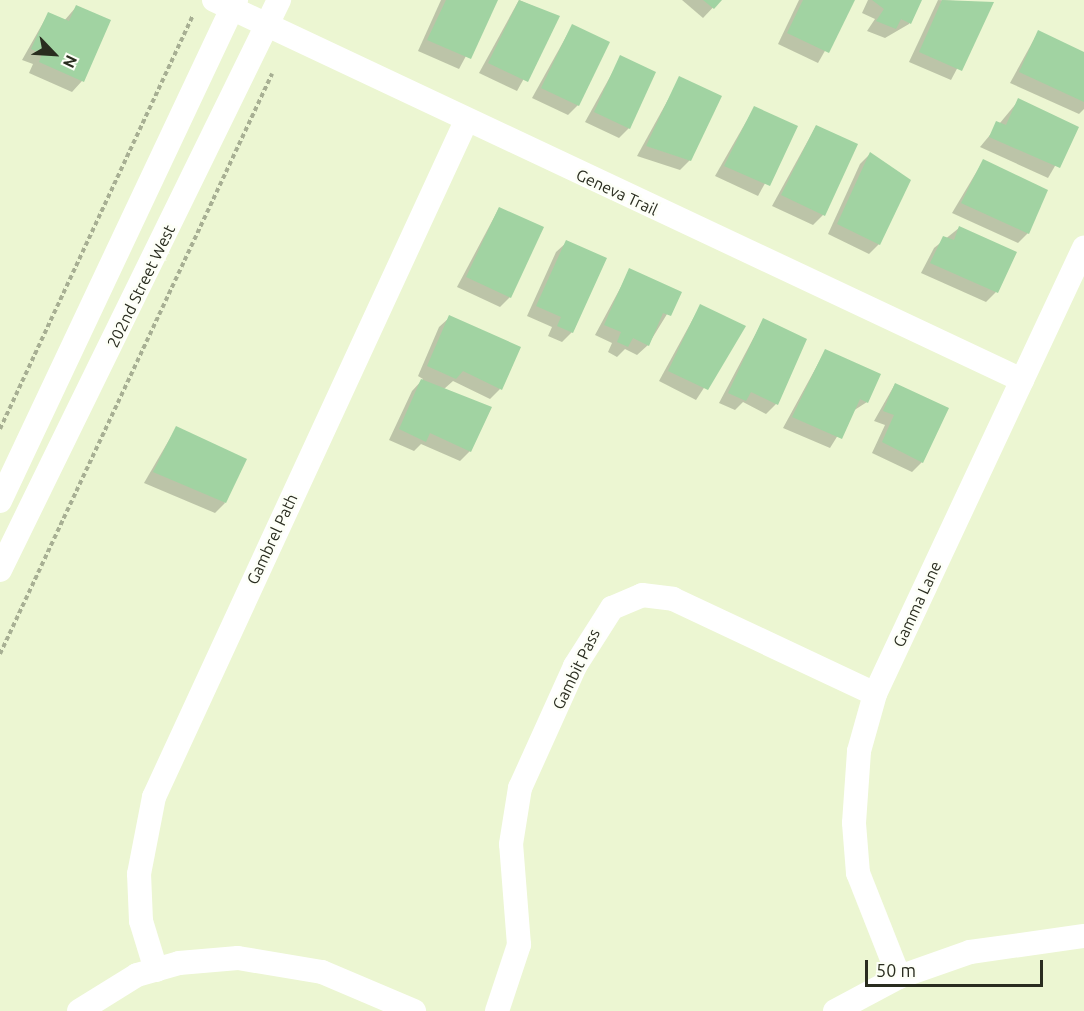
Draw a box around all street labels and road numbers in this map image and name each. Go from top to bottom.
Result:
street label: Geneva Trail [573,165,661,219]
street label: 202nd Street West [103,221,179,351]
street label: Gambrel Path [243,491,301,587]
street label: Gamma Lane [889,558,945,650]
street label: Gambit Pass [548,626,604,712]

